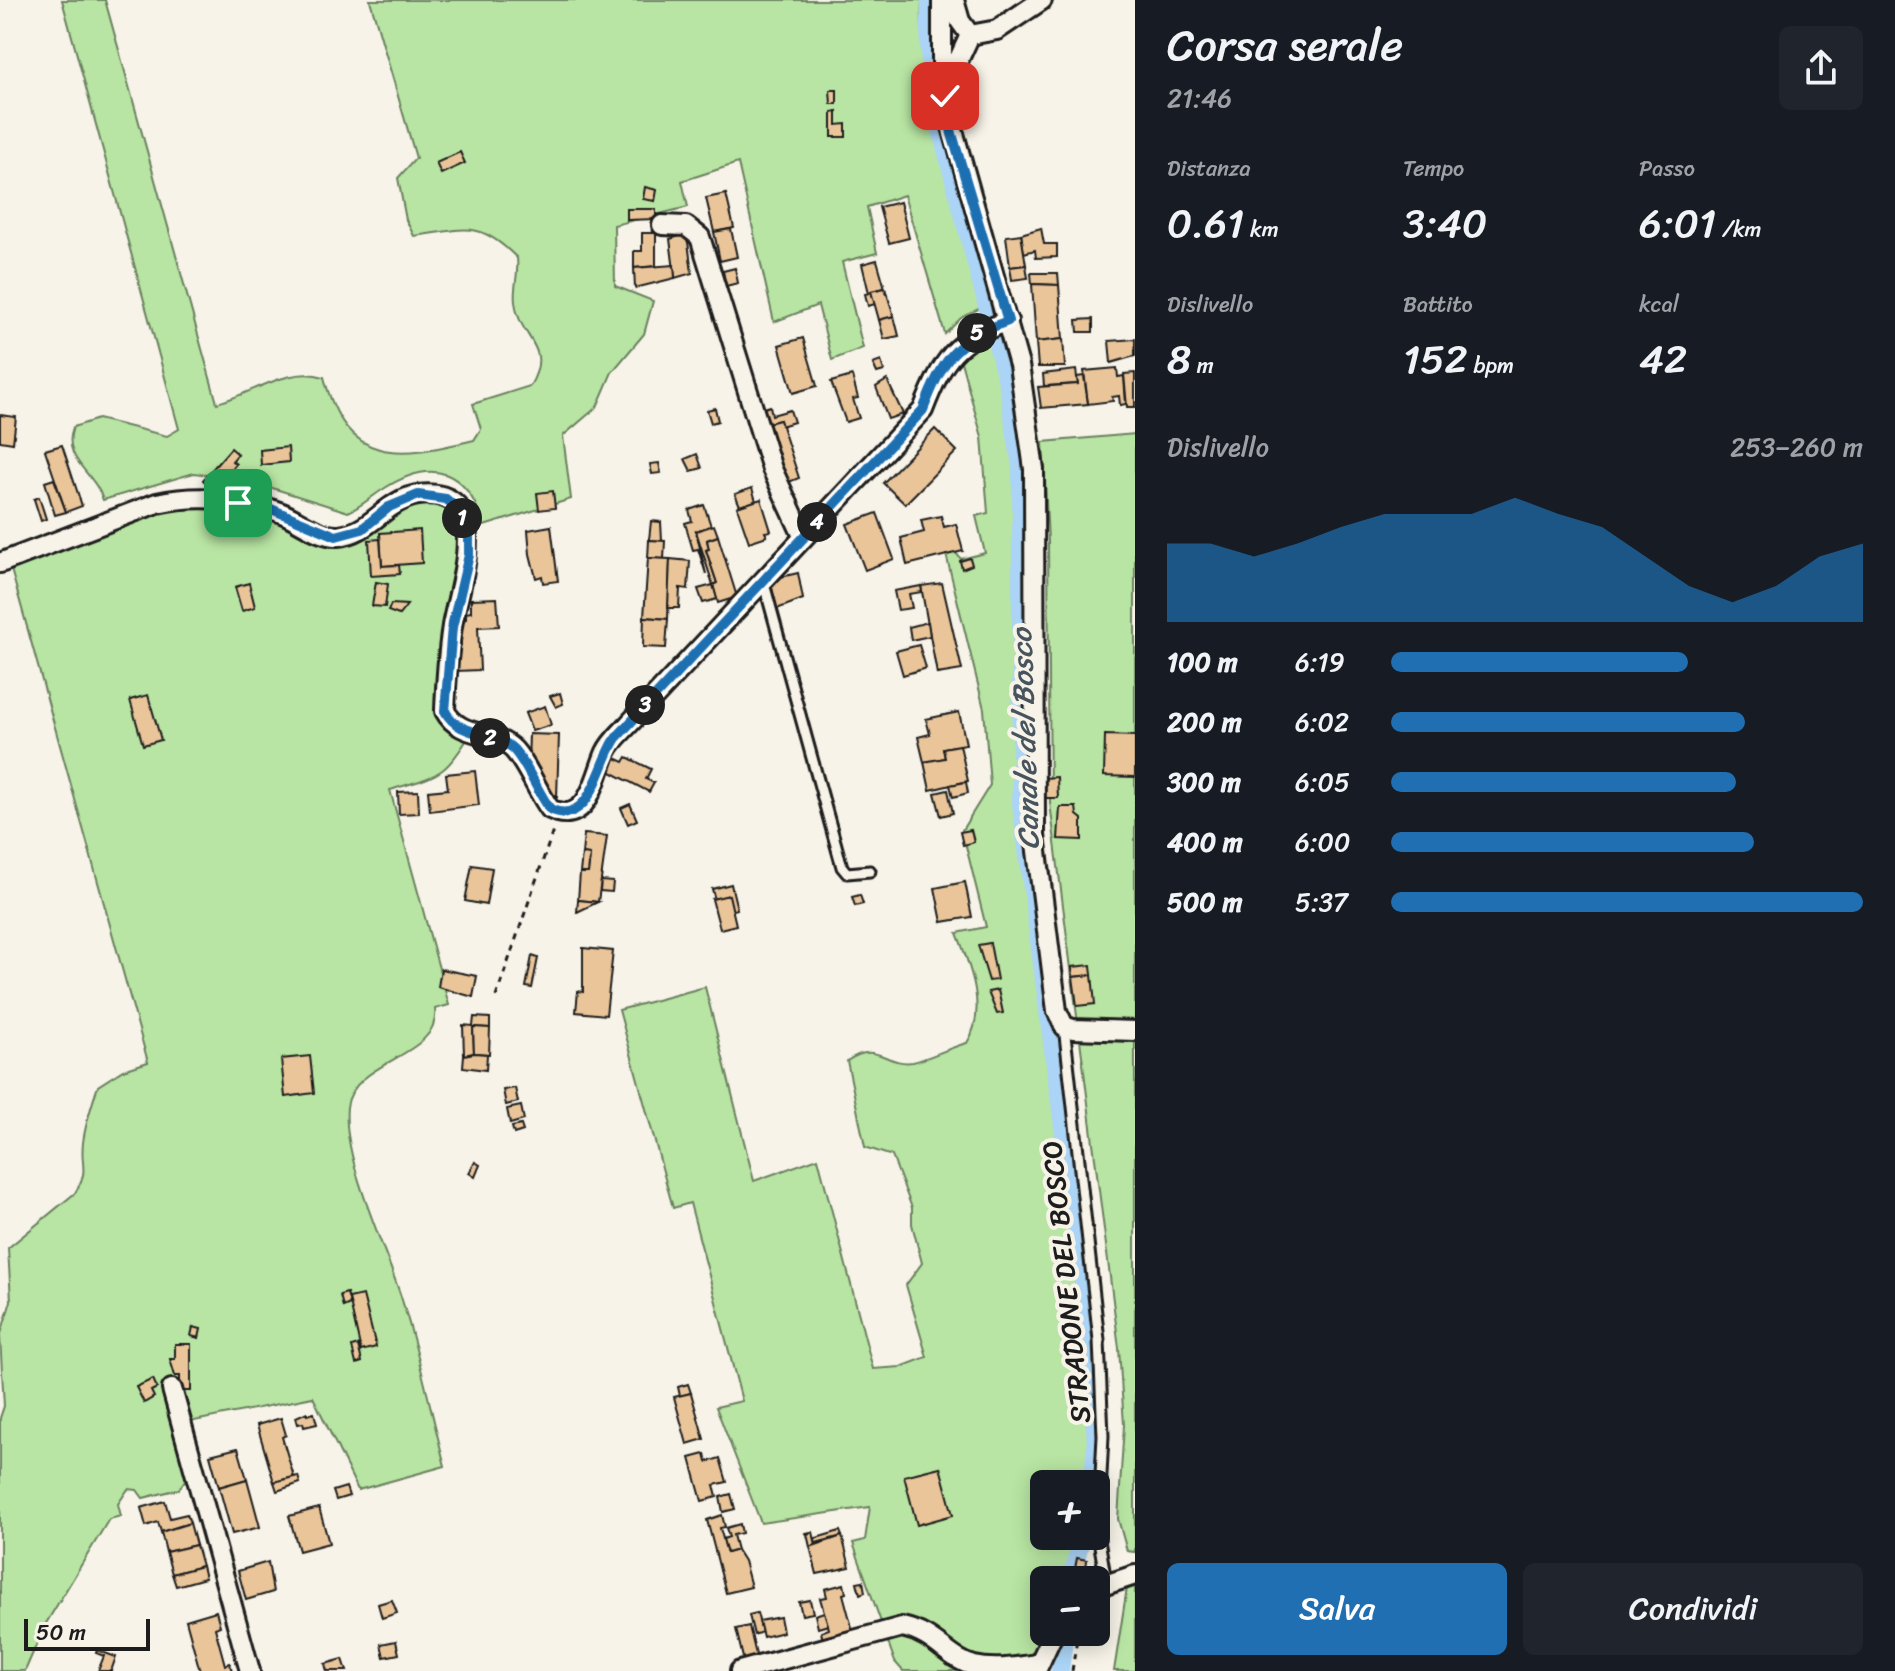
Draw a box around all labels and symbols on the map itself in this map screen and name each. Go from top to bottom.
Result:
pin [911,62,979,130]
pin: 5 [957,313,997,353]
pin [204,469,272,537]
pin: 1 [442,498,482,538]
pin: 4 [797,502,837,542]
water label: Canale del Bosco [994,625,1056,850]
pin: 3 [625,685,665,725]
pin: 2 [470,718,510,758]
street label: STRADONE DEL BOSCO [1027,1138,1105,1426]
scale bar [24,1615,150,1651]

